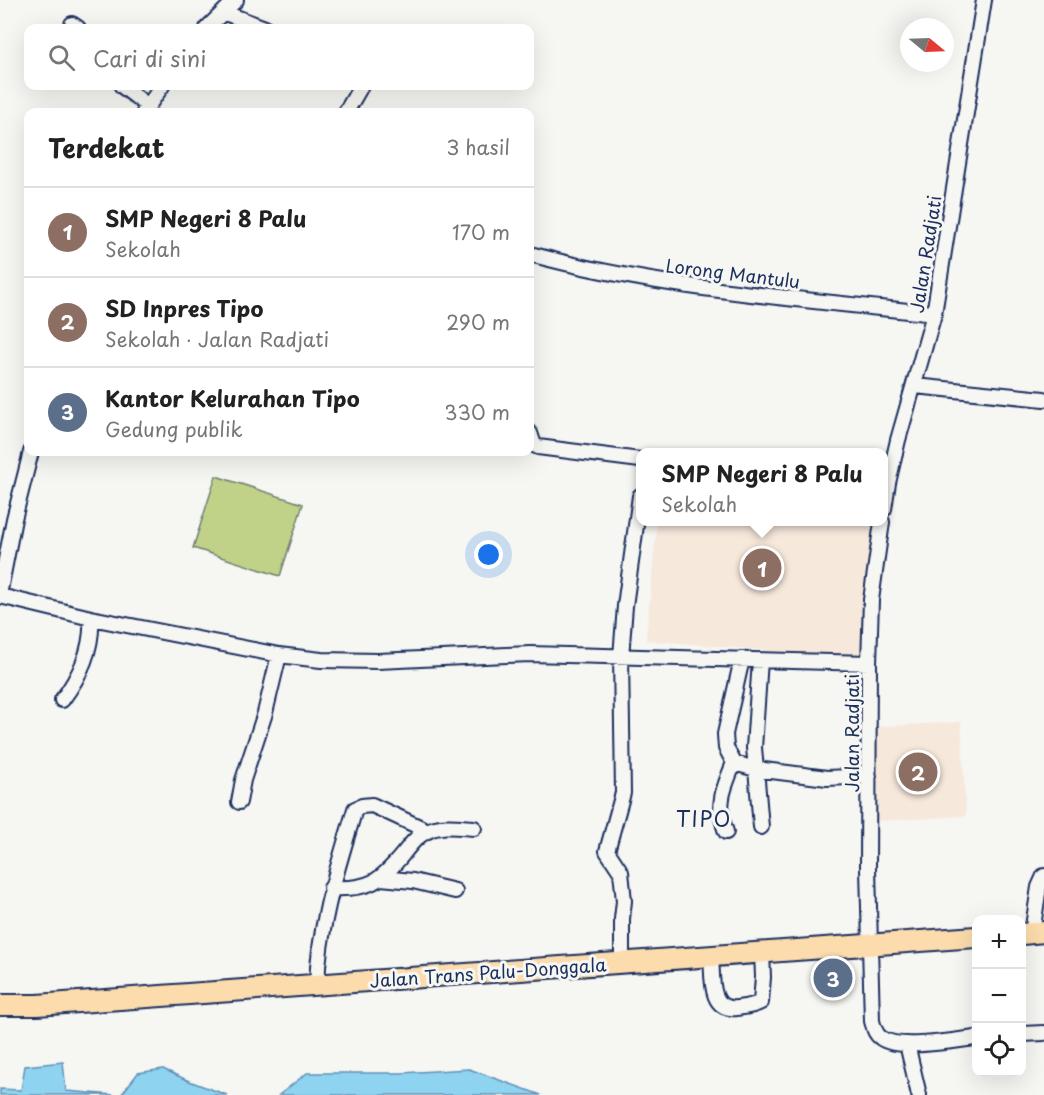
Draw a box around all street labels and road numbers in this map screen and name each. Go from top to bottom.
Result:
street label: Jalan Radjati [902,193,948,315]
street label: Lorong Mantulu [664,251,802,295]
street label: Jalan Radjati [838,674,865,792]
street label: Jalan Trans Palu-Donggala [369,950,608,994]

